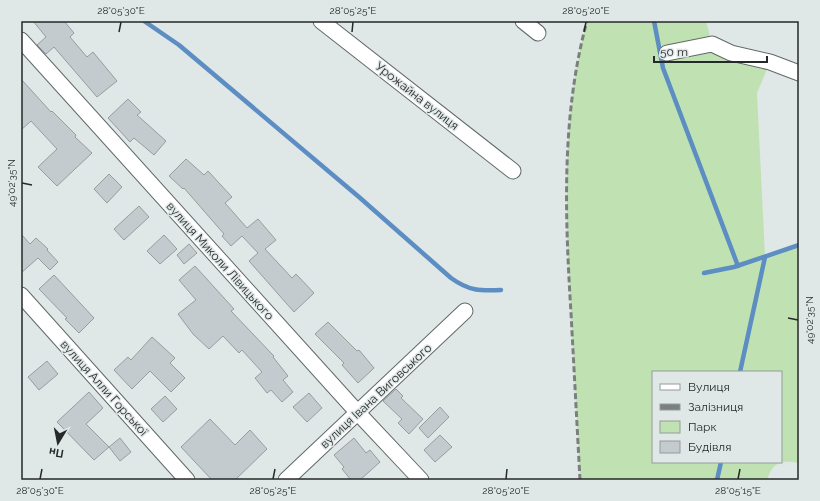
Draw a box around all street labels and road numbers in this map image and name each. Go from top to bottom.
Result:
street label: Урожайна вулиця [373,59,461,133]
street label: вулиця Миколи Лівицького [163,199,277,323]
street label: вулиця Алли Горської [57,337,151,439]
street label: вулиця Івана Виговського [318,341,434,451]

